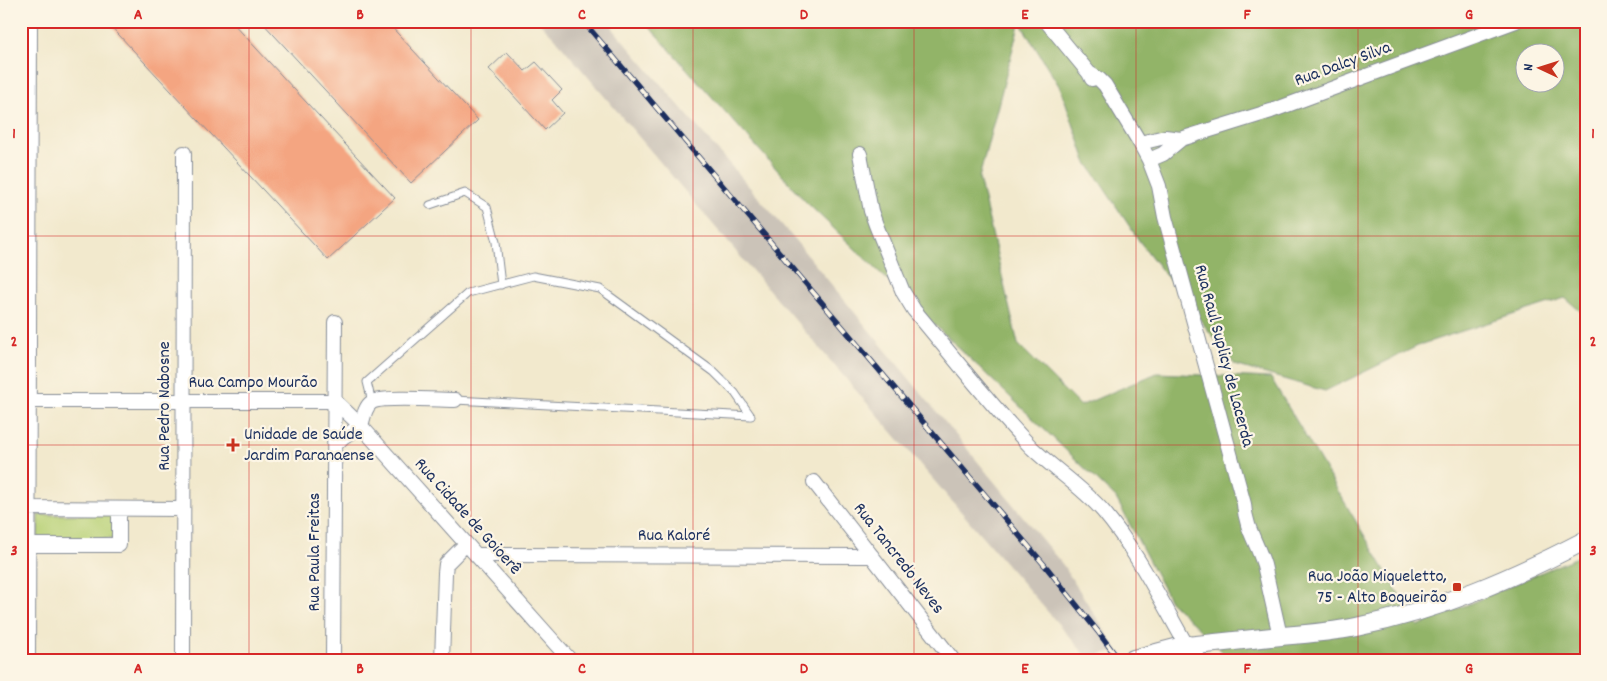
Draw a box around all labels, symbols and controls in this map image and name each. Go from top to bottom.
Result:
text: A [134,4,143,27]
text: B [356,4,364,27]
text: C [578,4,586,27]
text: D [800,4,809,27]
text: E [1021,4,1029,27]
text: F [1243,4,1251,27]
text: G [1465,4,1473,27]
street label: Rua Dalcy Silva [1291,36,1395,94]
north arrow [1514,42,1564,92]
text: N [1519,63,1539,71]
text: 1 [12,123,16,146]
text: 1 [1591,123,1595,146]
street label: Rua Raul Suplicy de Lacerda [1187,262,1260,450]
text: 2 [11,331,18,354]
text: 2 [1590,331,1597,354]
street label: Rua Pedro Nabosne [153,341,178,471]
street label: Rua Campo Mourão [188,371,318,396]
place label: Unidade de Saúde Jardim Paranaense [244,423,374,469]
marker: Unidade de Saúde Jardim Paranaense [226,438,240,452]
street label: Rua Cidade de Goioerê [408,453,527,581]
street label: Rua Paula Freitas [303,493,328,611]
street label: Rua Tancredo Neves [847,498,949,620]
street label: Rua Kaloré [638,524,711,549]
text: 3 [10,540,18,563]
text: 3 [1589,540,1597,563]
place label: Rua João Miqueletto, 75 - Alto Boqueirão [1308,565,1447,611]
marker: Rua João Miqueletto, 75 - Alto Boqueirão [1451,581,1463,593]
text: A [134,658,143,681]
text: B [356,658,364,681]
text: C [578,658,586,681]
text: D [800,658,809,681]
text: E [1021,658,1029,681]
text: F [1243,658,1251,681]
text: G [1465,658,1473,681]

